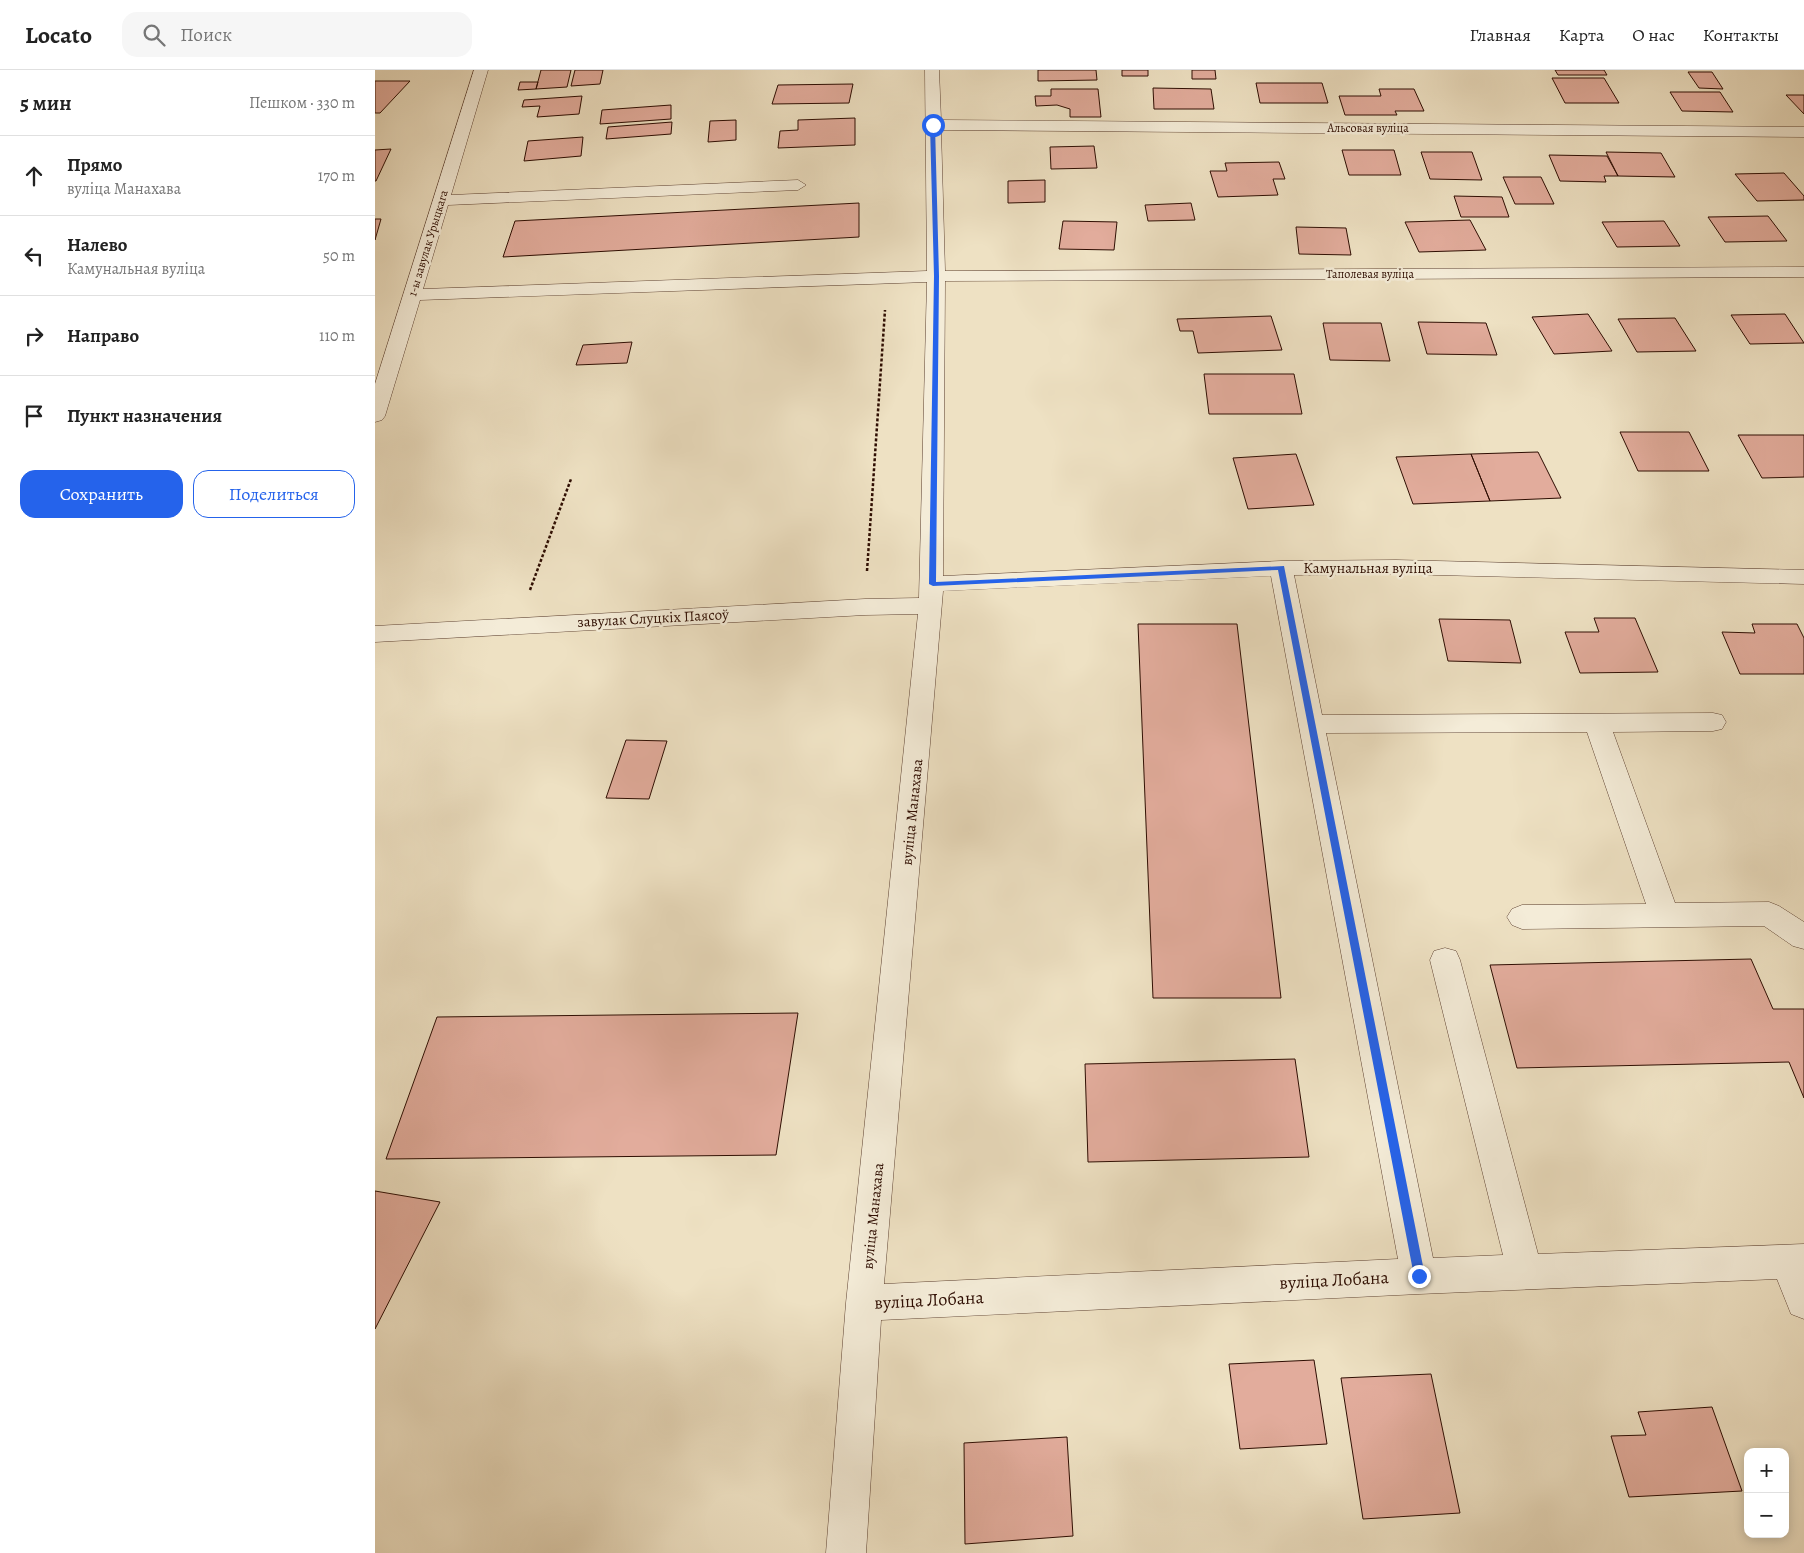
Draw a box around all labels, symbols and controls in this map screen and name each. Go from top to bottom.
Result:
search box [122,12,472,57]
text: Locato [25,19,92,51]
icon: search [140,21,168,49]
text: Поиск [180,22,232,48]
text: Главная [1470,23,1531,47]
text: Карта [1559,23,1604,47]
text: О нас [1632,23,1675,47]
text: Контакты [1703,23,1779,47]
text: 5 мин [20,89,72,117]
text: Пешком · 330 m [249,92,355,114]
route start [922,114,945,137]
street label: Альсовая вуліца [1326,120,1409,136]
text: Прямо [67,152,122,178]
icon: ahead [20,162,48,190]
text: 170 m [318,165,355,187]
text: вуліца Манахава [67,178,181,200]
street label: 1-ы завулак Урыцкага [404,187,452,298]
text: Налево [67,232,127,258]
icon: left [20,242,48,270]
text: 50 m [323,245,355,267]
text: Камунальная вуліца [67,258,205,280]
street label: Таполевая вуліца [1326,266,1414,282]
icon: right [20,322,48,350]
text: Направо [67,323,139,349]
text: 110 m [319,325,355,347]
icon: arrive [20,402,48,430]
text: Пункт назначения [67,403,222,429]
button: Сохранить [20,470,183,518]
button: Поделиться [193,470,355,518]
street label: Камунальная вуліца [1303,558,1433,578]
street label: завулак Слуцкіх Паясоў [577,604,729,632]
street label: вуліца Манахава [896,758,928,866]
street label: вуліца Манахава [857,1162,889,1270]
street label: вуліца Лобана [1279,1265,1390,1295]
route end [1408,1265,1431,1288]
street label: вуліца Лобана [874,1285,985,1315]
map controls [1744,1448,1789,1538]
button: + [1744,1448,1789,1493]
button: − [1744,1493,1789,1538]

